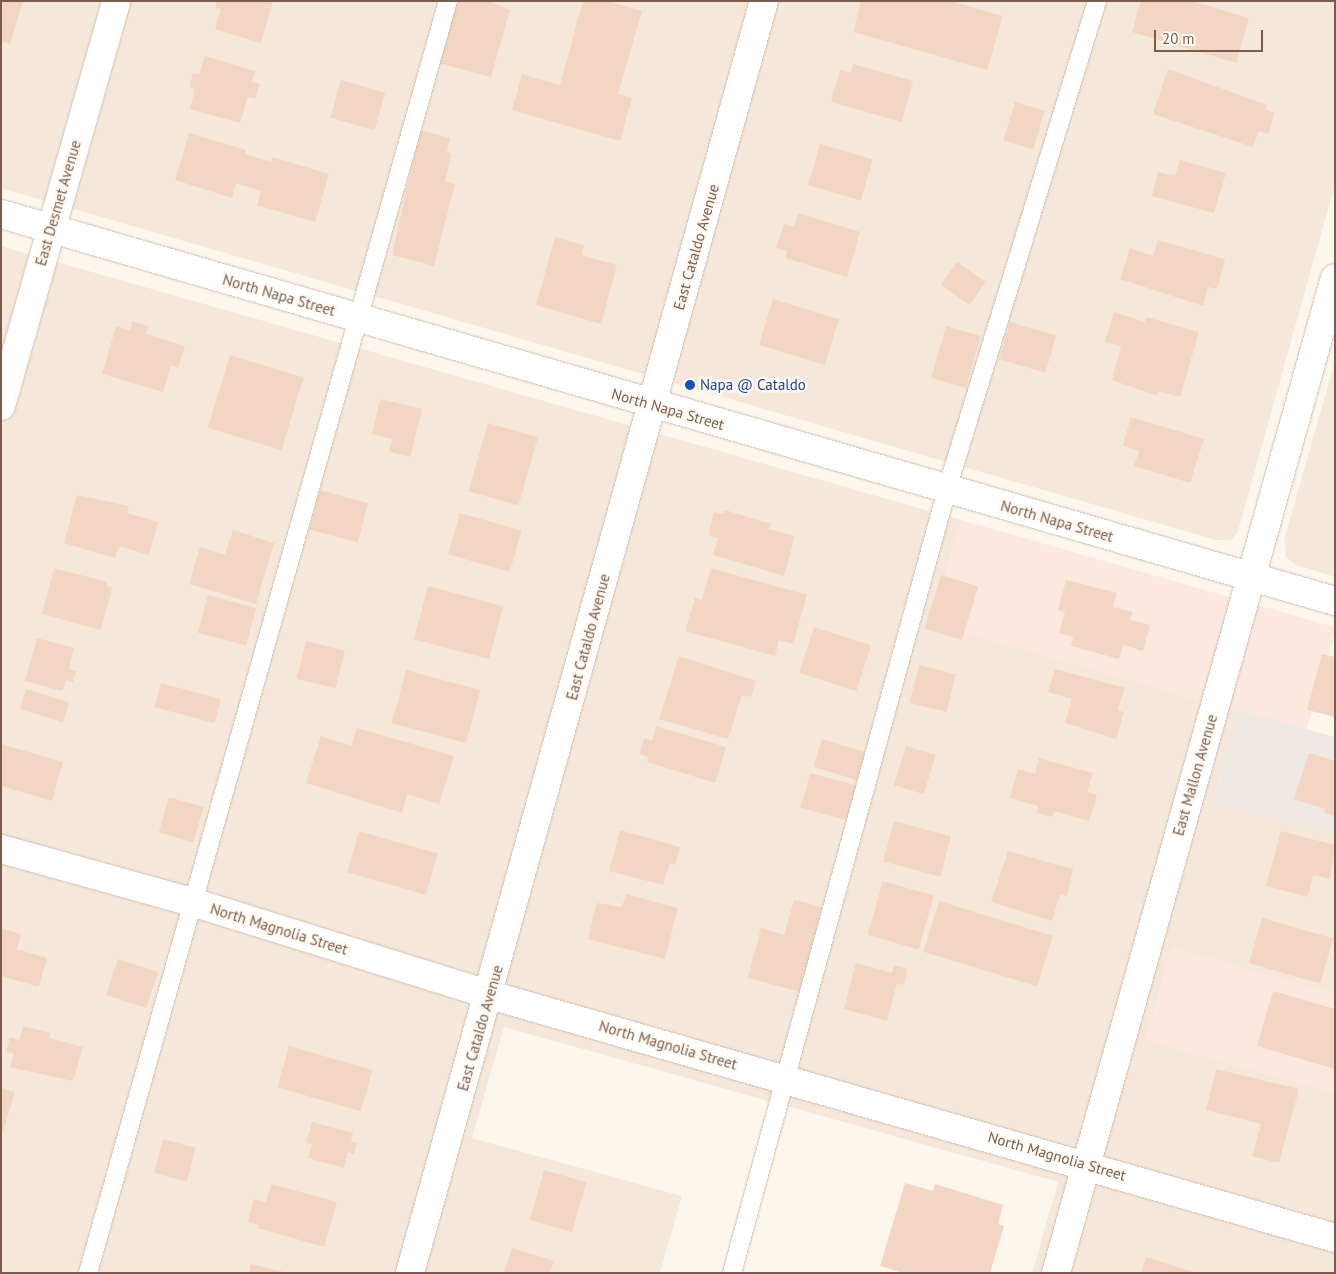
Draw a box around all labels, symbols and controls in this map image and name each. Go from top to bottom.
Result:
scale bar [1156,20,1265,52]
text: 20 m [1162,29,1195,48]
street label: East Desmet Avenue [31,138,85,268]
street label: East Cataldo Avenue [669,182,723,312]
street label: North Napa Street [221,270,337,320]
place label: Napa @ Cataldo [700,376,806,394]
marker: Napa @ Cataldo [684,379,696,391]
street label: North Napa Street [610,384,726,434]
street label: North Napa Street [999,496,1115,546]
street label: East Cataldo Avenue [562,572,614,702]
street label: East Mallon Avenue [1169,712,1221,838]
street label: North Magnolia Street [208,900,350,958]
street label: East Cataldo Avenue [453,963,507,1093]
street label: North Magnolia Street [597,1017,739,1073]
street label: North Magnolia Street [986,1128,1128,1184]

